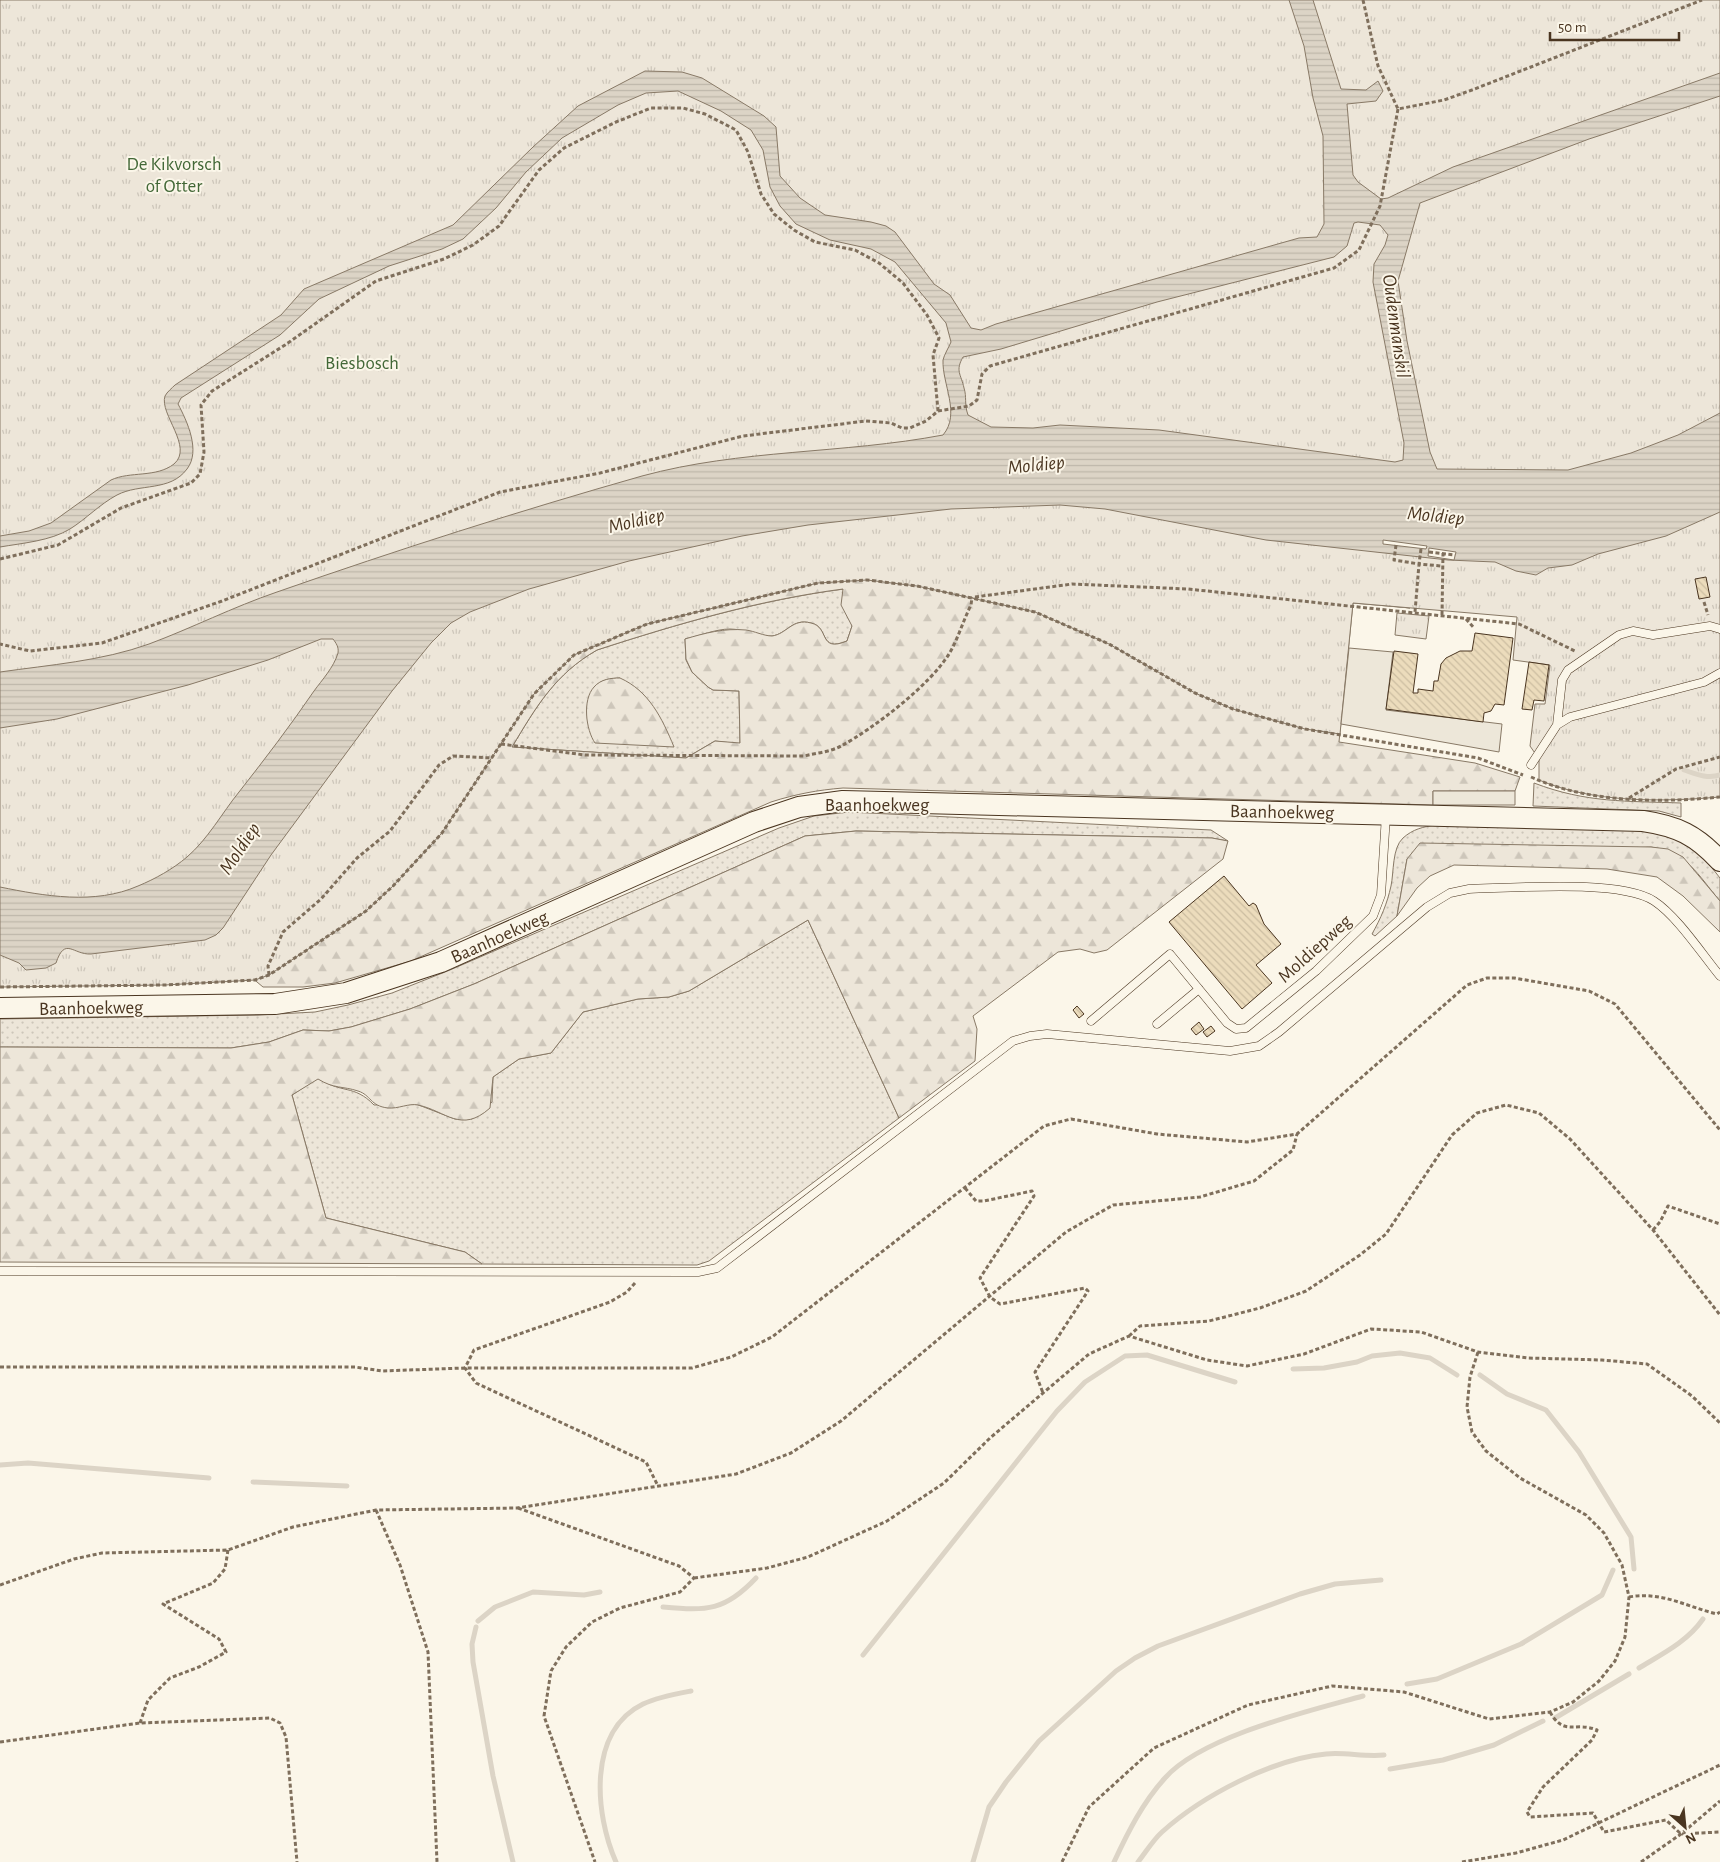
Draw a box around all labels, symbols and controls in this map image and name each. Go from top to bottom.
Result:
scale bar [1550,10,1679,42]
text: 50 m [1558,20,1587,35]
park label: De Kikvorsch of Otter [126,155,222,196]
water label: Oudenmanskil [1379,273,1413,379]
park label: Biesbosch [325,354,399,373]
water label: Moldiep [1007,452,1066,478]
water label: Moldiep [1406,503,1466,529]
water label: Moldiep [606,505,667,537]
street label: Baanhoekweg [825,796,930,815]
street label: Baanhoekweg [1230,802,1335,823]
water label: Moldiep [216,819,264,878]
street label: Baanhoekweg [448,907,552,967]
street label: Moldiepweg [1275,911,1356,987]
street label: Baanhoekweg [39,998,144,1019]
north arrow [1660,1802,1710,1852]
text: N [1683,1829,1698,1846]

